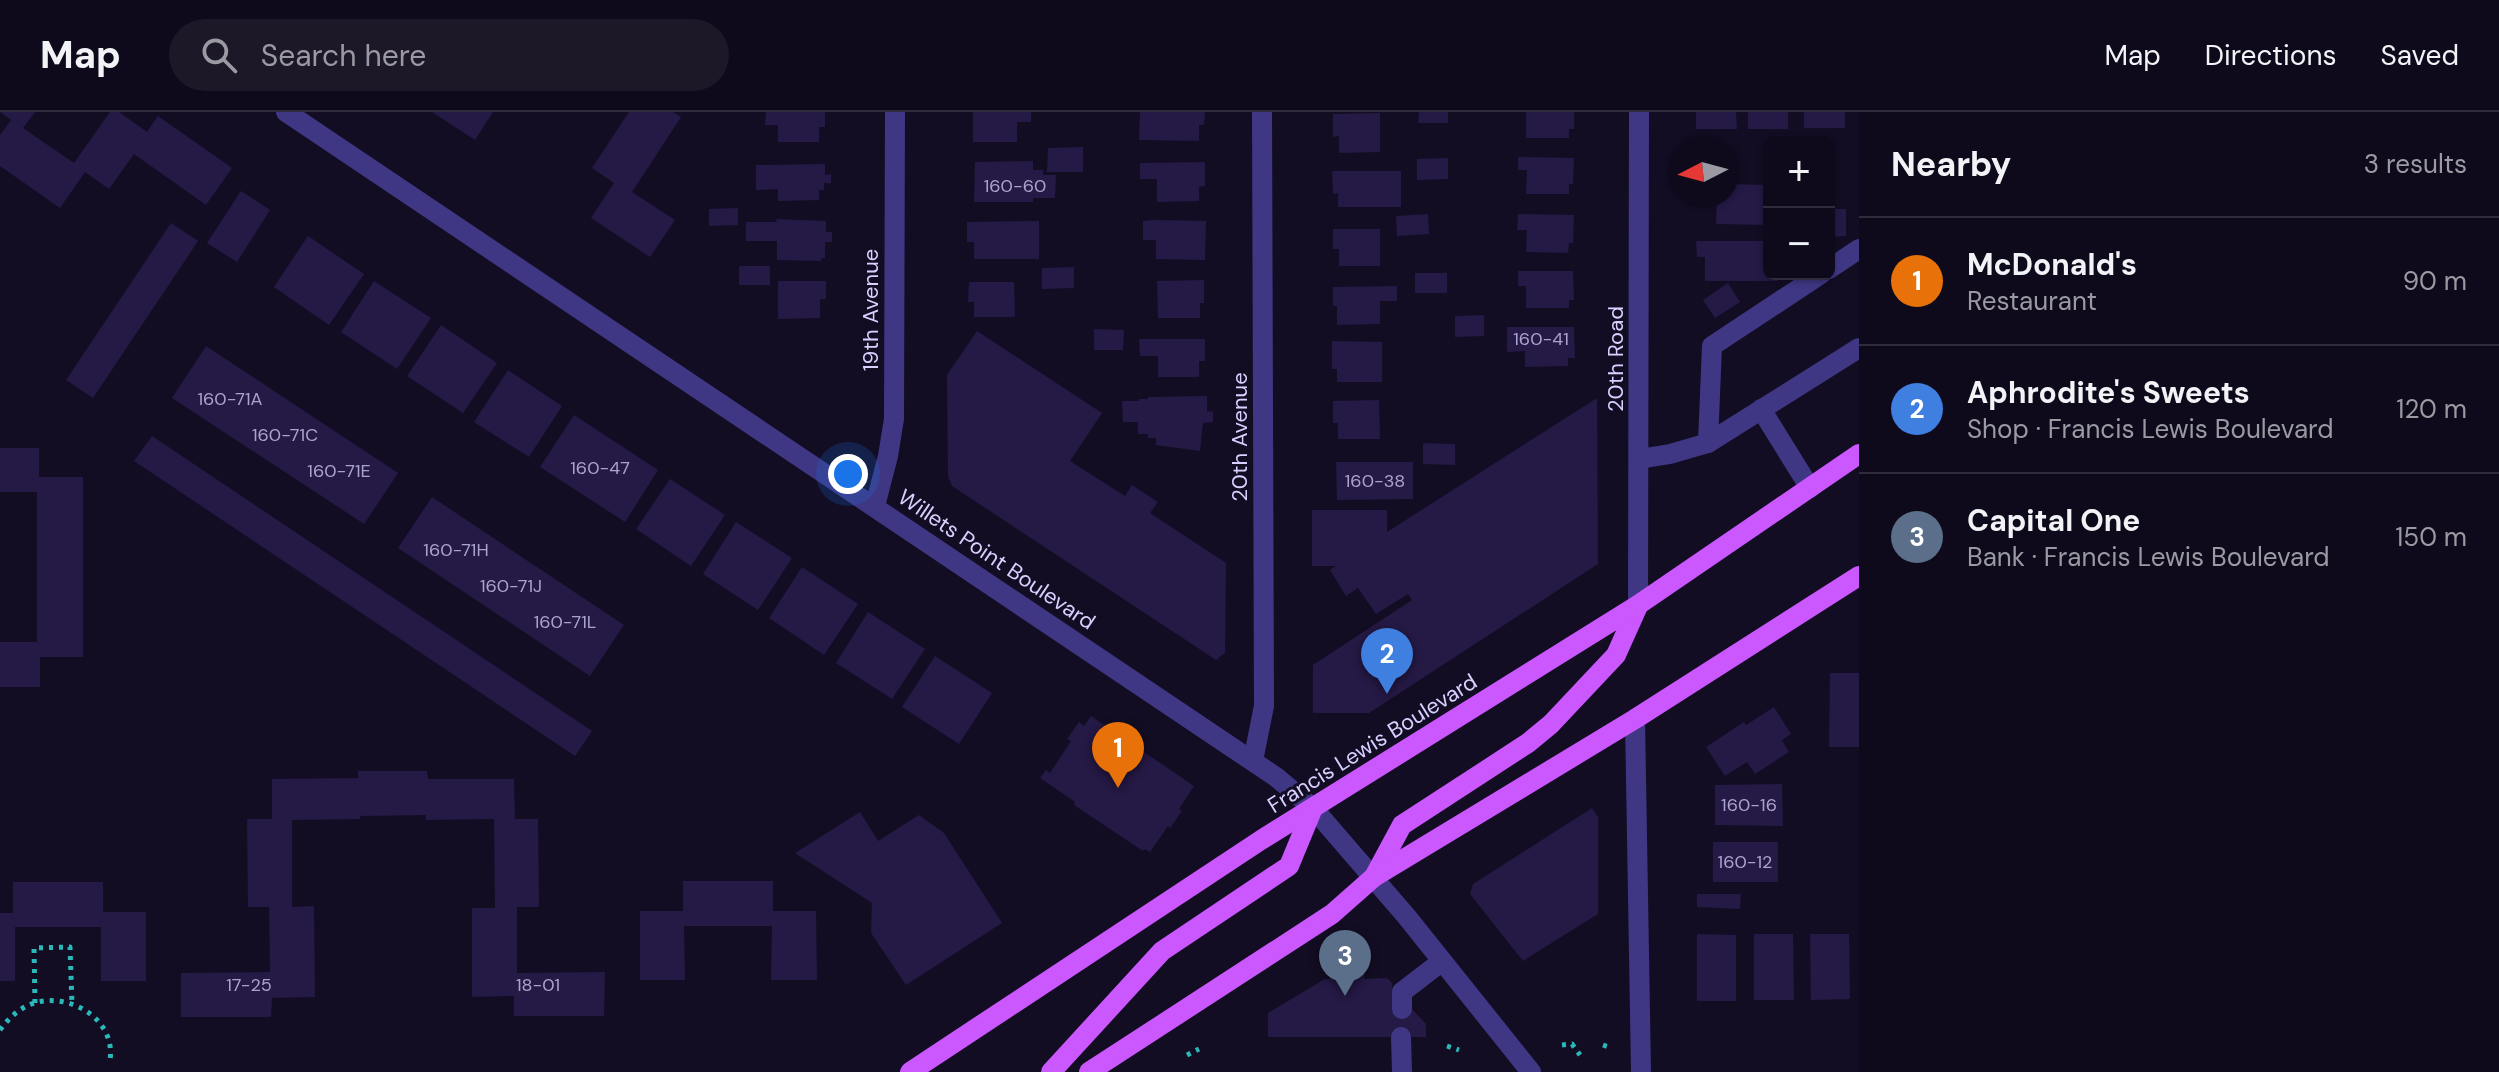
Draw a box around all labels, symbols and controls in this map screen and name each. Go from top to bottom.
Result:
search box [169,19,729,91]
text: Map [40,30,121,80]
icon: search [197,33,241,77]
text: Search here [261,36,426,75]
text: Map [2104,37,2161,74]
text: Directions [2205,37,2337,74]
text: Saved [2381,37,2459,74]
north arrow [1667,136,1739,208]
map controls [1763,136,1835,280]
button: + [1763,136,1835,208]
text: Nearby [1891,142,2011,187]
text: 3 results [2364,147,2467,181]
house number: 160-60 [984,174,1046,198]
button: − [1763,208,1835,280]
text: McDonald's [1967,245,2137,284]
street label: 19th Avenue [856,249,885,371]
text: 1 [1912,264,1922,298]
text: 90 m [2403,264,2467,298]
text: Restaurant [1967,284,2097,318]
street label: 20th Road [1601,306,1630,412]
house number: 160-41 [1513,327,1569,351]
street label: 20th Avenue [1225,372,1254,502]
text: Aphrodite's Sweets [1967,373,2250,412]
house number: 160-71A [197,387,263,411]
text: 2 [1909,392,1925,426]
text: 120 m [2396,392,2467,426]
text: Shop · Francis Lewis Boulevard [1967,412,2334,446]
house number: 160-71C [252,423,318,447]
your location [828,454,868,494]
house number: 160-47 [570,456,630,480]
house number: 160-71E [307,459,371,483]
house number: 160-38 [1345,469,1405,493]
street label: Willets Point Boulevard [892,483,1101,636]
text: Capital One [1967,501,2140,540]
text: 3 [1909,520,1925,554]
text: 150 m [2395,520,2467,554]
house number: 160-71H [423,538,489,562]
text: Bank · Francis Lewis Boulevard [1967,540,2330,574]
house number: 160-71J [480,574,542,598]
house number: 160-71L [534,610,596,634]
pin: 2 [1361,628,1413,694]
street label: Francis Lewis Boulevard [1262,667,1482,820]
pin: 1 [1092,722,1144,788]
house number: 160-16 [1721,793,1777,817]
house number: 160-12 [1718,850,1772,874]
pin: 3 [1319,930,1371,996]
house number: 17-25 [226,973,272,997]
house number: 18-01 [516,973,560,997]

